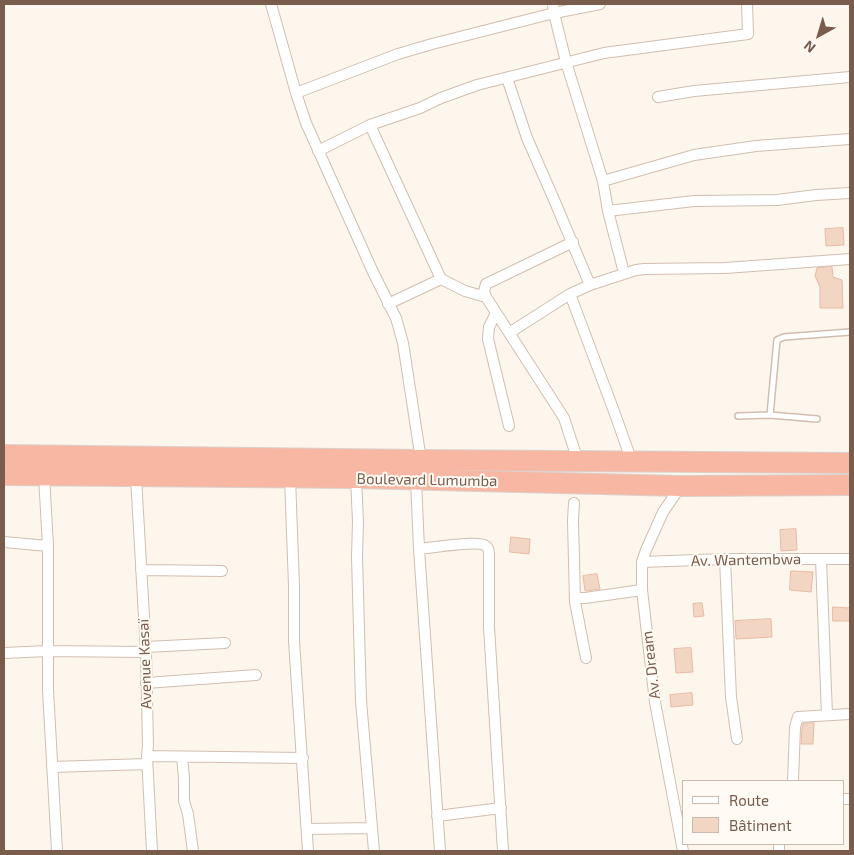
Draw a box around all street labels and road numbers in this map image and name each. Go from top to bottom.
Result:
street label: Boulevard Lumumba [357,470,497,490]
street label: Av. Wantembwa [691,550,801,570]
street label: Avenue Kasaï [134,619,156,709]
street label: Av. Dream [638,630,664,700]

